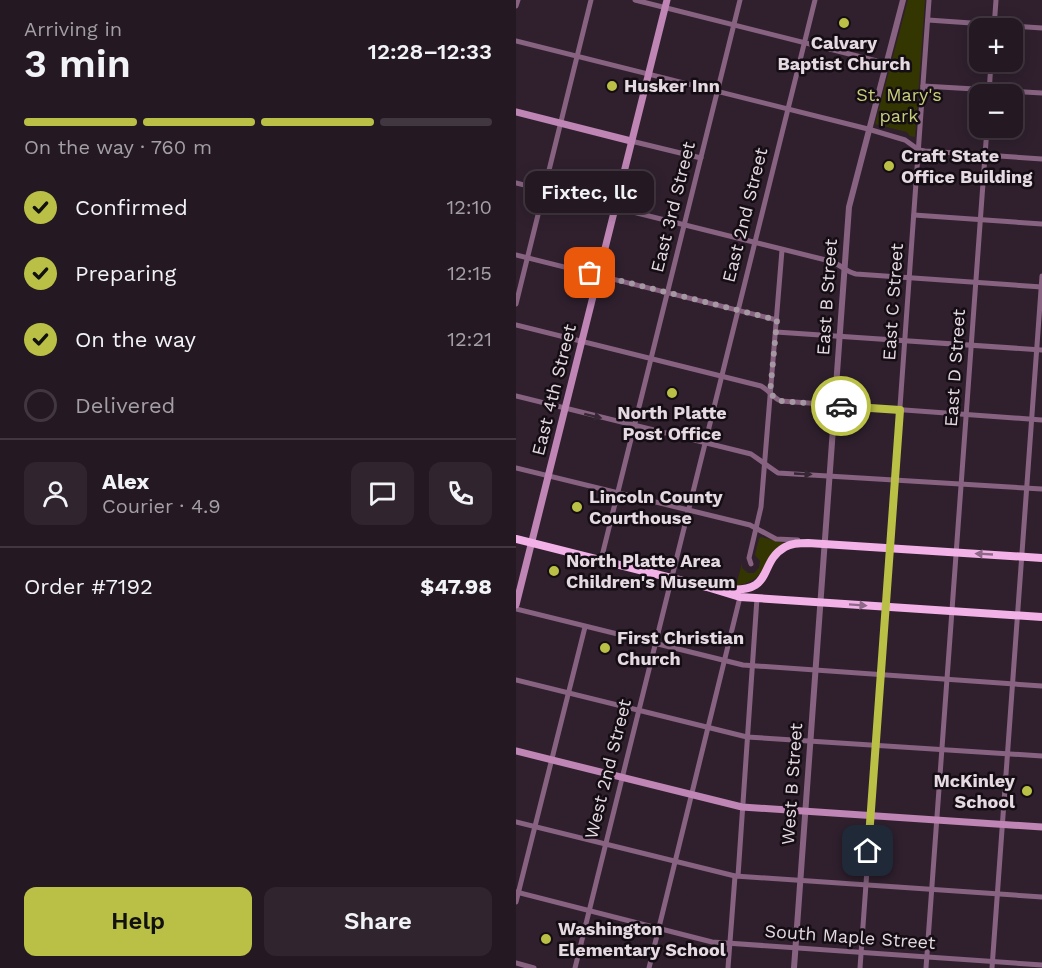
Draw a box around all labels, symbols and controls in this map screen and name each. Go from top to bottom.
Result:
marker: Calvary Baptist Church [837,16,851,30]
text: Arriving in [24,17,122,41]
map controls [969,18,1023,138]
button: + [969,18,1023,72]
place label: Calvary Baptist Church [777,32,911,74]
text: 12:28–12:33 [368,39,492,64]
text: 3 min [24,41,131,86]
place label: Husker Inn [624,75,720,96]
marker: Husker Inn [605,79,619,93]
park label: St. Mary's park [856,84,942,126]
button: − [969,84,1023,138]
text: On the way · 760 m [24,135,212,159]
street label: East 3rd Street [646,139,699,274]
street label: East 2nd Street [718,145,772,284]
place label: Craft State Office Building [901,145,1033,187]
marker: Craft State Office Building [882,159,896,173]
callout: Fixtec, llc [526,171,654,213]
text: Fixtec, llc [541,180,638,204]
icon: check [24,191,57,224]
text: Confirmed [75,195,188,220]
text: 12:10 [446,195,492,219]
street label: East B Street [812,237,841,356]
street label: East C Street [878,242,907,361]
pin [564,247,615,298]
icon: bag [573,256,606,289]
icon: check [24,257,57,290]
text: Preparing [75,261,176,286]
text: 12:15 [447,261,492,285]
street label: East D Street [940,308,969,428]
street label: East 4th Street [527,321,580,458]
icon: check [24,323,57,356]
text: On the way [75,327,196,352]
text: 12:21 [447,327,492,351]
courier [811,376,871,436]
marker: North Platte Post Office [665,386,679,400]
icon: car [825,390,858,423]
text: Delivered [75,393,175,418]
place label: North Platte Post Office [617,402,727,444]
one-way arrow [584,411,602,421]
button: person [24,462,87,525]
button: chat [351,462,414,525]
button: phone [429,462,492,525]
text: Alex [102,469,149,494]
one-way arrow [794,470,813,479]
place label: Lincoln County Courthouse [589,486,724,528]
text: Courier · 4.9 [102,494,221,518]
marker: Lincoln County Courthouse [570,500,584,514]
place label: North Platte Area Children's Museum [566,550,736,592]
one-way arrow [974,550,993,559]
marker: North Platte Area Children's Museum [547,564,561,578]
text: Order #7192 [24,574,153,599]
text: $47.98 [420,574,492,599]
one-way arrow [848,600,867,609]
place label: First Christian Church [617,627,744,669]
marker: First Christian Church [598,641,612,655]
street label: West 2nd Street [580,696,635,841]
street label: West B Street [777,722,806,846]
place label: McKinley School [933,770,1016,812]
marker: McKinley School [1020,784,1034,798]
pin [842,825,893,876]
icon: home [851,834,884,867]
button: Help [24,887,252,956]
button: Share [264,887,492,956]
place label: Washington Elementary School [558,918,726,960]
street label: South Maple Street [764,920,937,953]
marker: Washington Elementary School [539,932,553,946]

